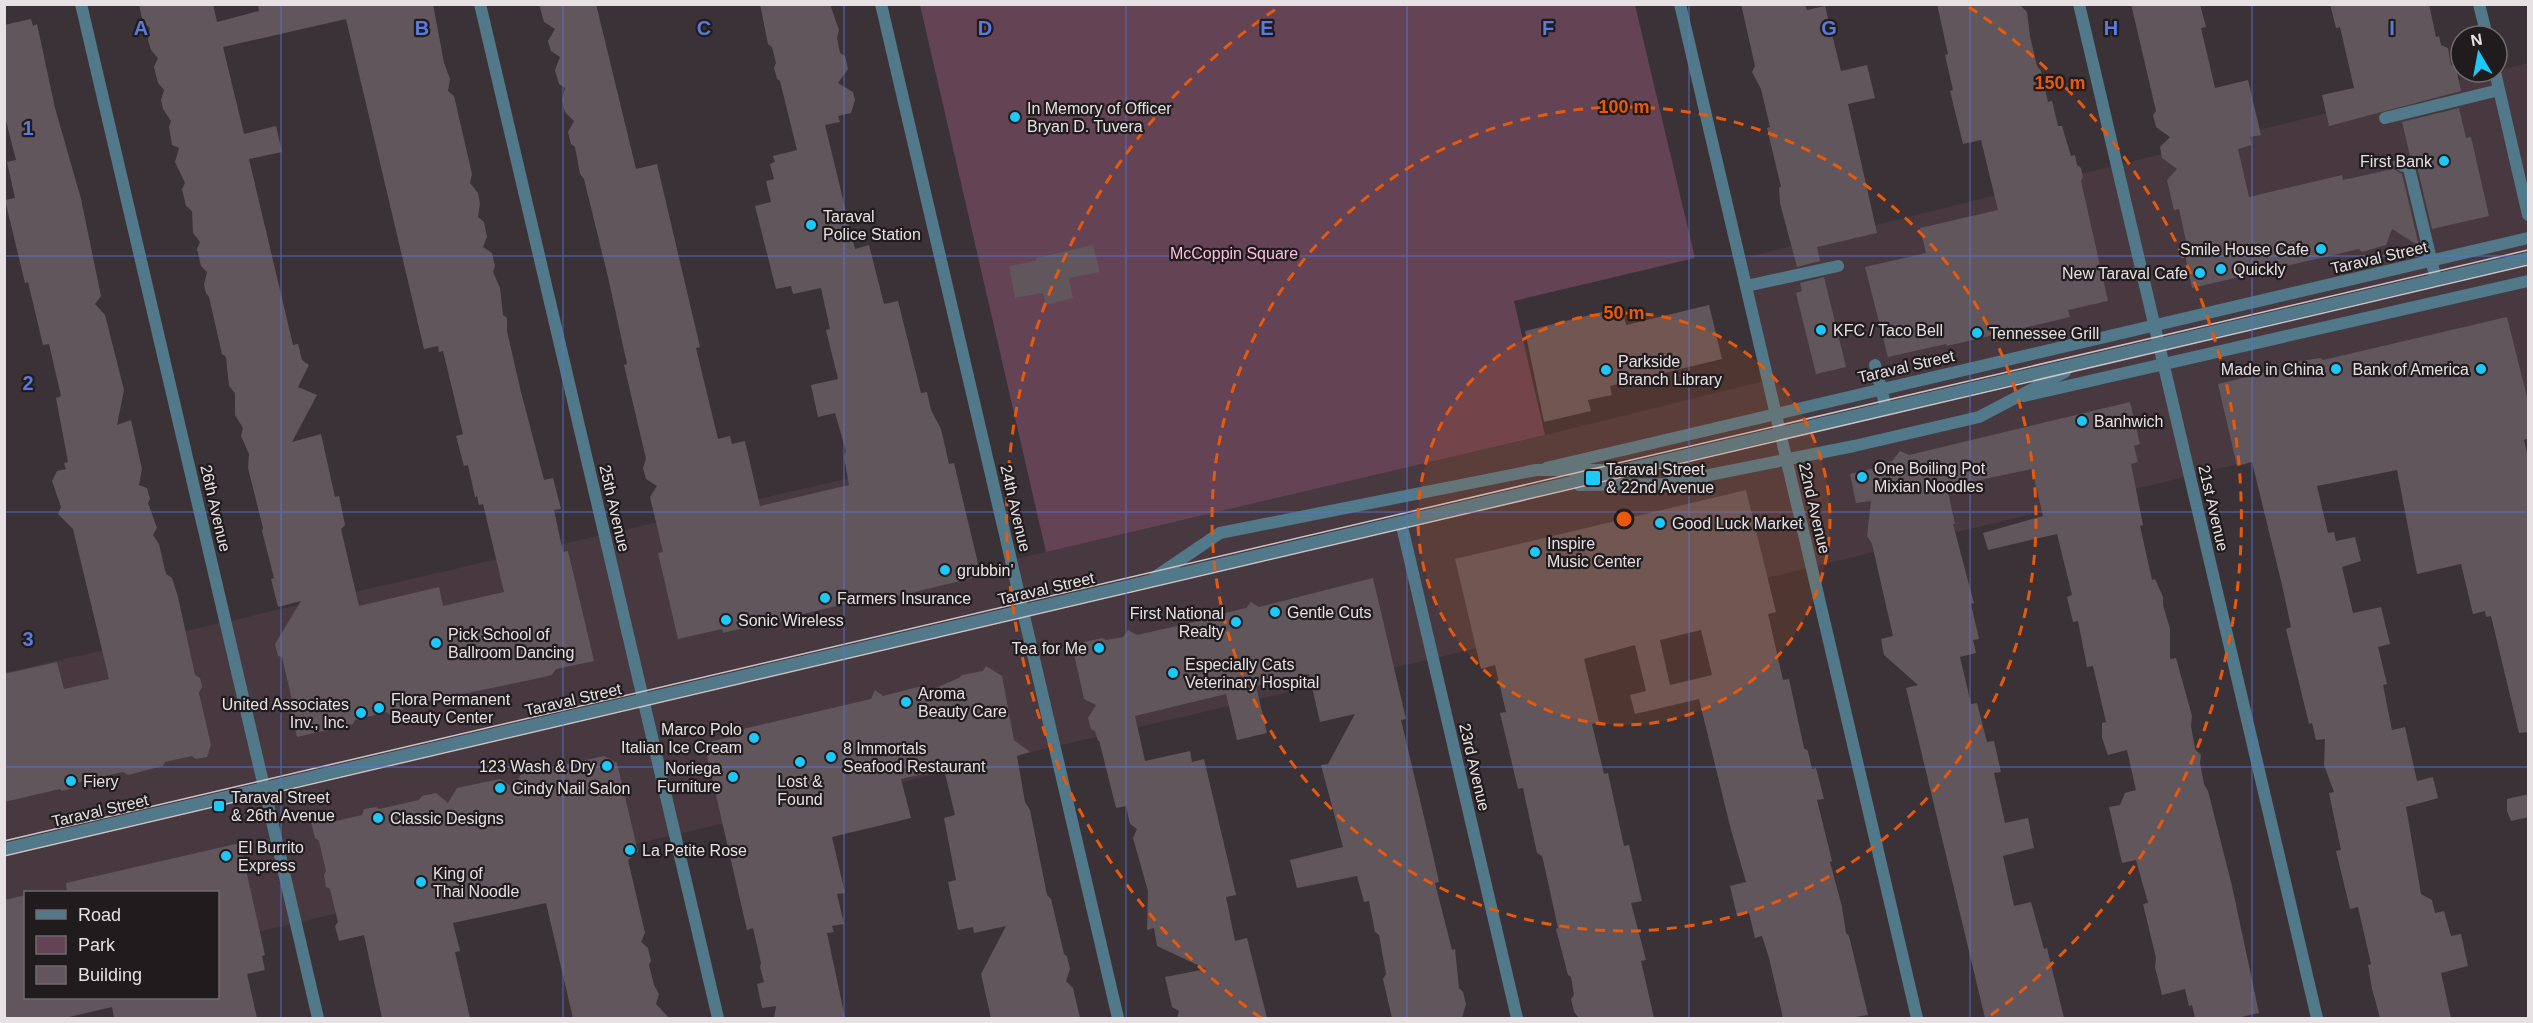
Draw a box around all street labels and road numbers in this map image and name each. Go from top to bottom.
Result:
street label: Taraval Street [2329,238,2430,277]
street label: Taraval Street [1856,347,1957,386]
street label: 22nd Avenue [1796,461,1833,555]
street label: 26th Avenue [197,463,234,553]
street label: 25th Avenue [596,463,633,553]
street label: 24th Avenue [997,463,1034,553]
street label: 21st Avenue [2195,463,2232,553]
street label: Taraval Street [996,569,1097,608]
street label: Taraval Street [523,680,624,719]
street label: 23rd Avenue [1456,722,1493,813]
street label: Taraval Street [50,791,151,830]

